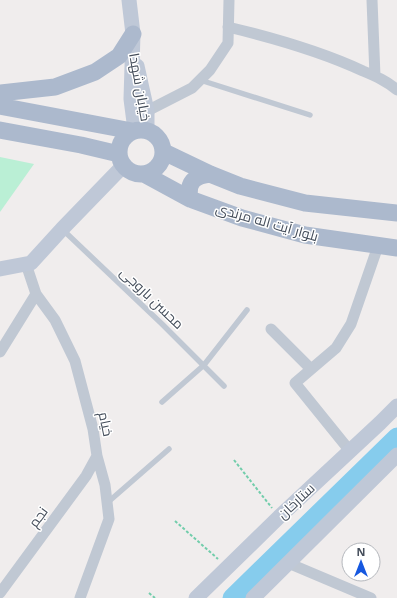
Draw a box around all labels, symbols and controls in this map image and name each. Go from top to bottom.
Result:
street label: خیابان شهدا [125,51,156,123]
street label: بلوار آیت اله مرندی [214,198,321,245]
street label: محسن باروجی [116,262,188,333]
street label: خیام [94,410,118,438]
street label: ستارخان [273,478,318,523]
street label: نجم [24,502,52,532]
north arrow [341,542,381,582]
text: N [357,544,365,559]

